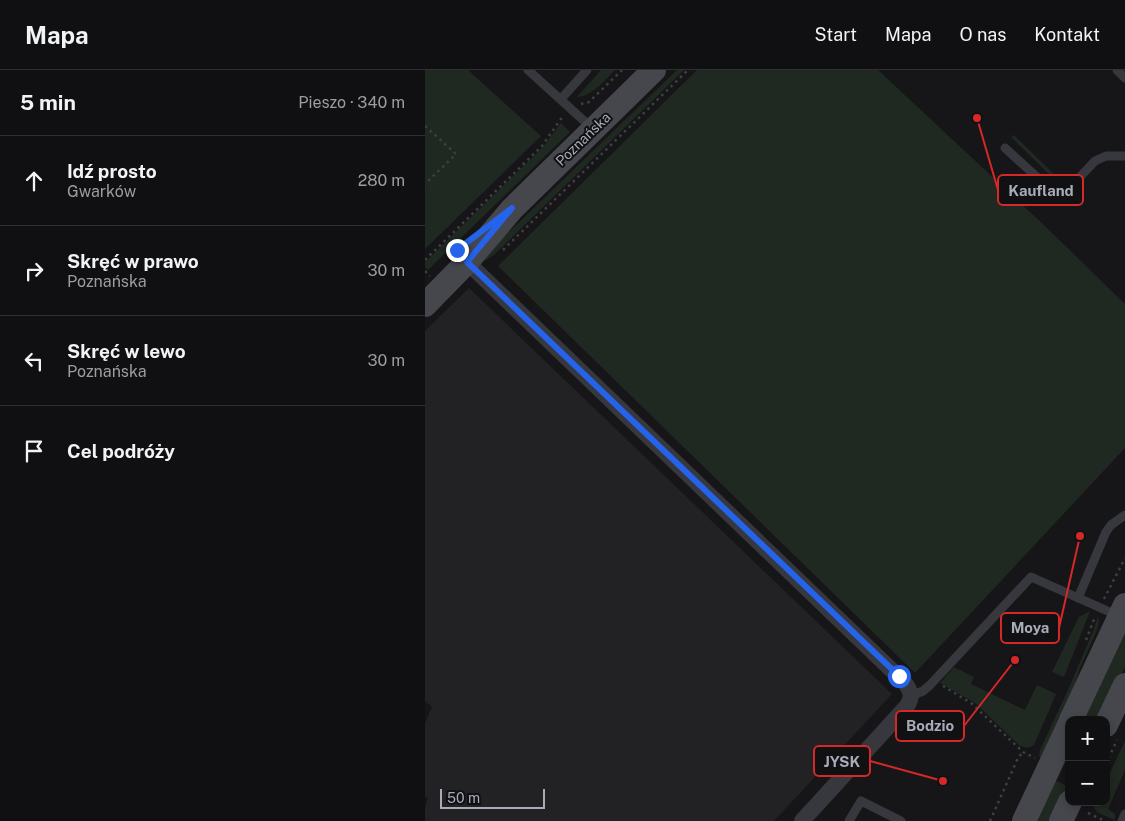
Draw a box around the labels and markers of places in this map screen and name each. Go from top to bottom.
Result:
callout: Kaufland [998,175,1083,205]
callout: Moya [1001,613,1059,643]
callout: Bodzio [896,711,964,741]
callout: JYSK [814,746,870,776]

